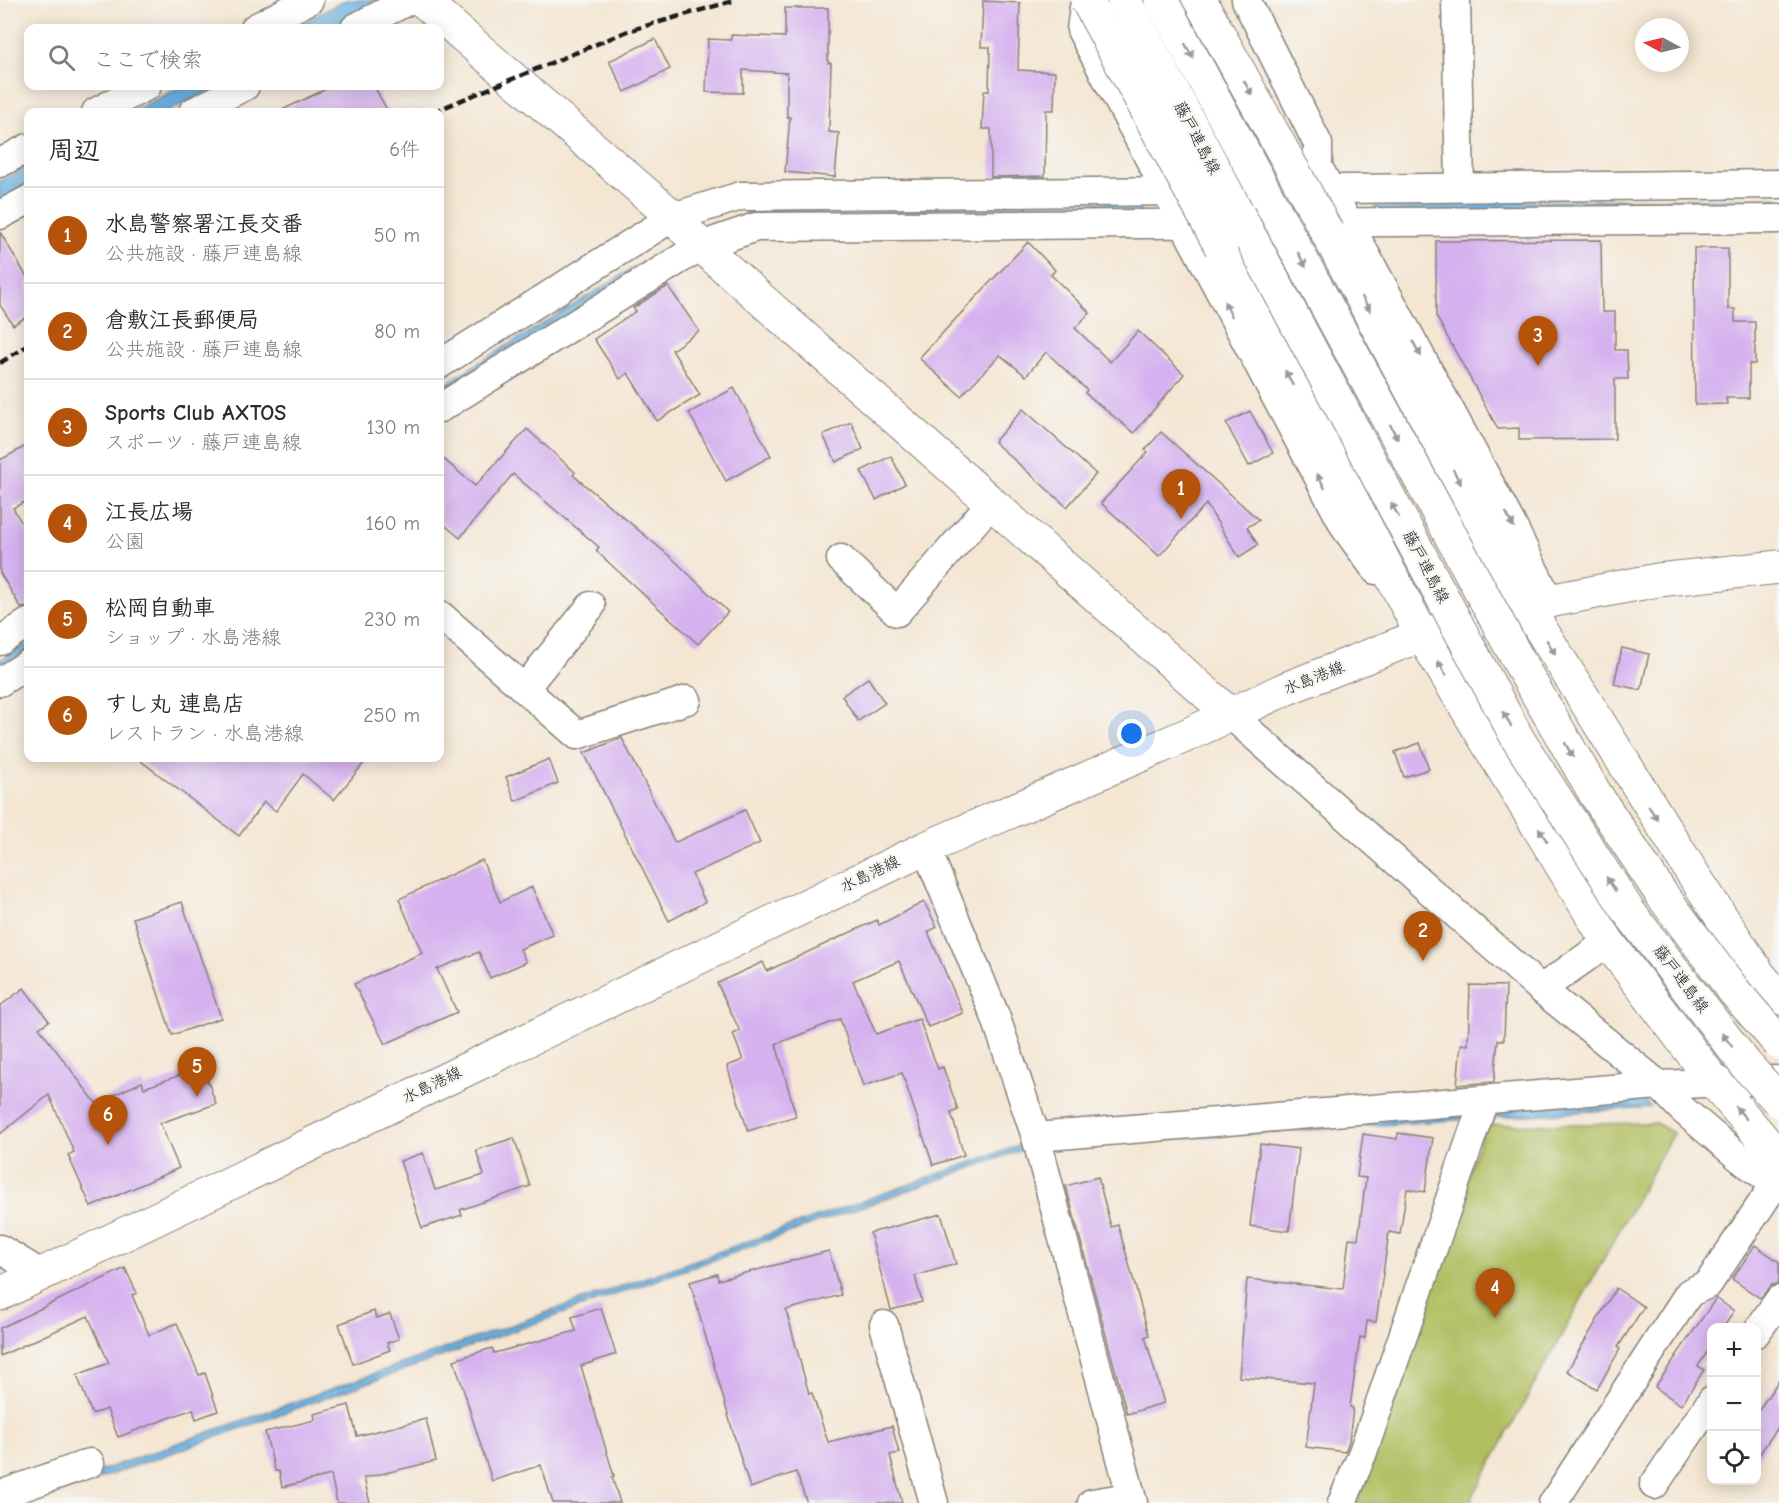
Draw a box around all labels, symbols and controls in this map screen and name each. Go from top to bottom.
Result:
north arrow [1635,18,1689,72]
search box [24,24,444,90]
icon: search [45,41,78,74]
one-way arrow [1184,43,1194,60]
text: ここで検索 [93,47,203,73]
one-way arrow [1243,80,1253,97]
street label: 藤戸連島線 [1170,98,1224,178]
text: 周辺 [48,136,100,166]
text: 6件 [389,138,420,161]
text: 水島警察署江長交番 [105,211,303,237]
text: 1 [64,224,71,247]
text: 50 m [374,224,420,247]
text: 公共施設 · 藤戸連島線 [105,242,302,265]
one-way arrow [1297,252,1307,269]
one-way arrow [1361,296,1371,313]
one-way arrow [1224,300,1234,318]
text: 倉敷江長郵便局 [105,307,259,333]
pin: 3 [1518,316,1558,366]
text: 2 [63,320,72,343]
text: 80 m [374,320,420,343]
text: 公共施設 · 藤戸連島線 [105,338,302,361]
one-way arrow [1412,341,1422,358]
one-way arrow [1284,369,1294,386]
text: Sports Club AXTOS [105,400,286,426]
text: 3 [63,416,72,439]
text: 130 m [367,416,420,439]
one-way arrow [1389,423,1399,440]
text: スポーツ · 藤戸連島線 [105,431,301,454]
one-way arrow [1452,468,1462,485]
pin: 1 [1162,470,1200,519]
one-way arrow [1316,472,1326,490]
text: 江長広場 [105,499,193,525]
one-way arrow [1390,501,1400,518]
text: 4 [63,512,72,535]
text: 160 m [366,512,420,535]
one-way arrow [1505,512,1515,529]
street label: 藤戸連島線 [1399,527,1453,607]
text: 公園 [105,530,145,553]
text: 松岡自動車 [105,595,215,621]
text: 5 [62,608,73,631]
text: 230 m [364,608,420,631]
text: ショップ · 水島港線 [105,626,281,649]
one-way arrow [1546,639,1557,655]
street label: 水島港線 [1281,658,1347,698]
one-way arrow [1437,660,1448,676]
text: すし丸 連島店 [105,691,245,717]
text: 6 [62,704,73,727]
text: 250 m [363,704,420,727]
one-way arrow [1502,710,1512,727]
your location [1117,719,1146,748]
text: レストラン · 水島港線 [105,722,303,745]
one-way arrow [1564,742,1574,759]
one-way arrow [1648,805,1659,822]
one-way arrow [1538,827,1549,843]
street label: 水島港線 [837,852,903,896]
one-way arrow [1606,876,1617,892]
pin: 2 [1404,912,1442,961]
street label: 藤戸連島線 [1650,942,1712,1016]
one-way arrow [1722,1033,1734,1048]
pin: 5 [178,1048,216,1097]
street label: 水島港線 [399,1063,465,1107]
pin: 6 [88,1096,128,1145]
one-way arrow [1735,1106,1748,1121]
pin: 4 [1476,1268,1514,1318]
map controls [1707,1323,1761,1485]
button: + [1707,1323,1761,1377]
button: − [1707,1377,1761,1431]
button: locate [1707,1431,1761,1485]

